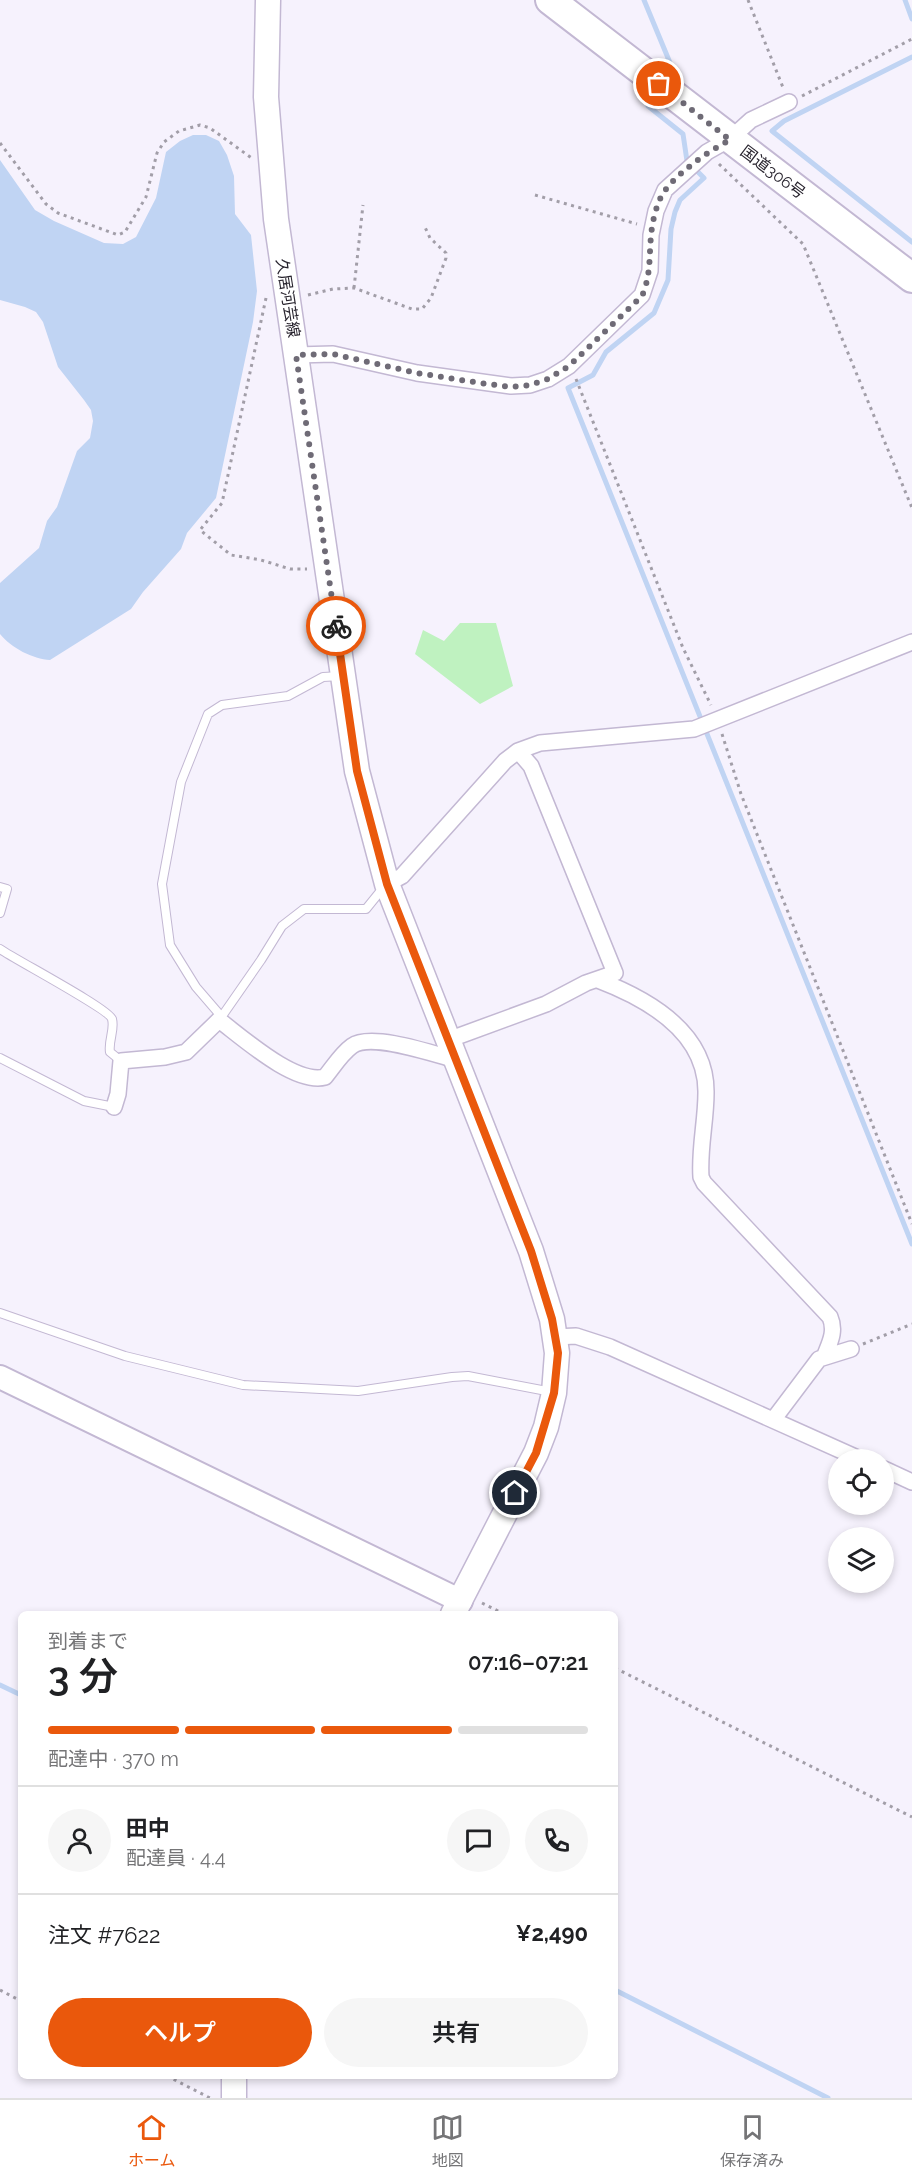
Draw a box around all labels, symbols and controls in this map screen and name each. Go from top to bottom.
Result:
pin [633,58,684,109]
icon: bag [642,67,675,100]
street label: 国道306号 [737,142,809,202]
street label: 久居河芸線 [272,257,304,339]
courier [306,596,366,656]
icon: bike [320,610,353,643]
map controls [828,1449,894,1593]
button: locate [828,1449,894,1515]
pin [489,1467,540,1518]
icon: home [498,1476,531,1509]
button: layers [828,1527,894,1593]
text: 到着まで [48,1629,128,1653]
text: 07:16–07:21 [468,1649,588,1675]
text: 3 分 [48,1653,118,1699]
text: 配達中 · 370 m [48,1747,179,1771]
button: person [48,1809,111,1872]
button: chat [447,1809,510,1872]
button: phone [525,1809,588,1872]
text: 田中 [126,1815,170,1841]
text: 配達員 · 4.4 [126,1846,226,1870]
text: ¥2,490 [516,1920,588,1946]
text: 注文 #7622 [48,1922,161,1948]
button: ヘルプ [48,1998,312,2067]
button: 共有 [324,1998,588,2067]
tab: ホーム [128,2111,175,2171]
tab: 地図 [431,2111,464,2171]
tab: 保存済み [720,2111,784,2171]

